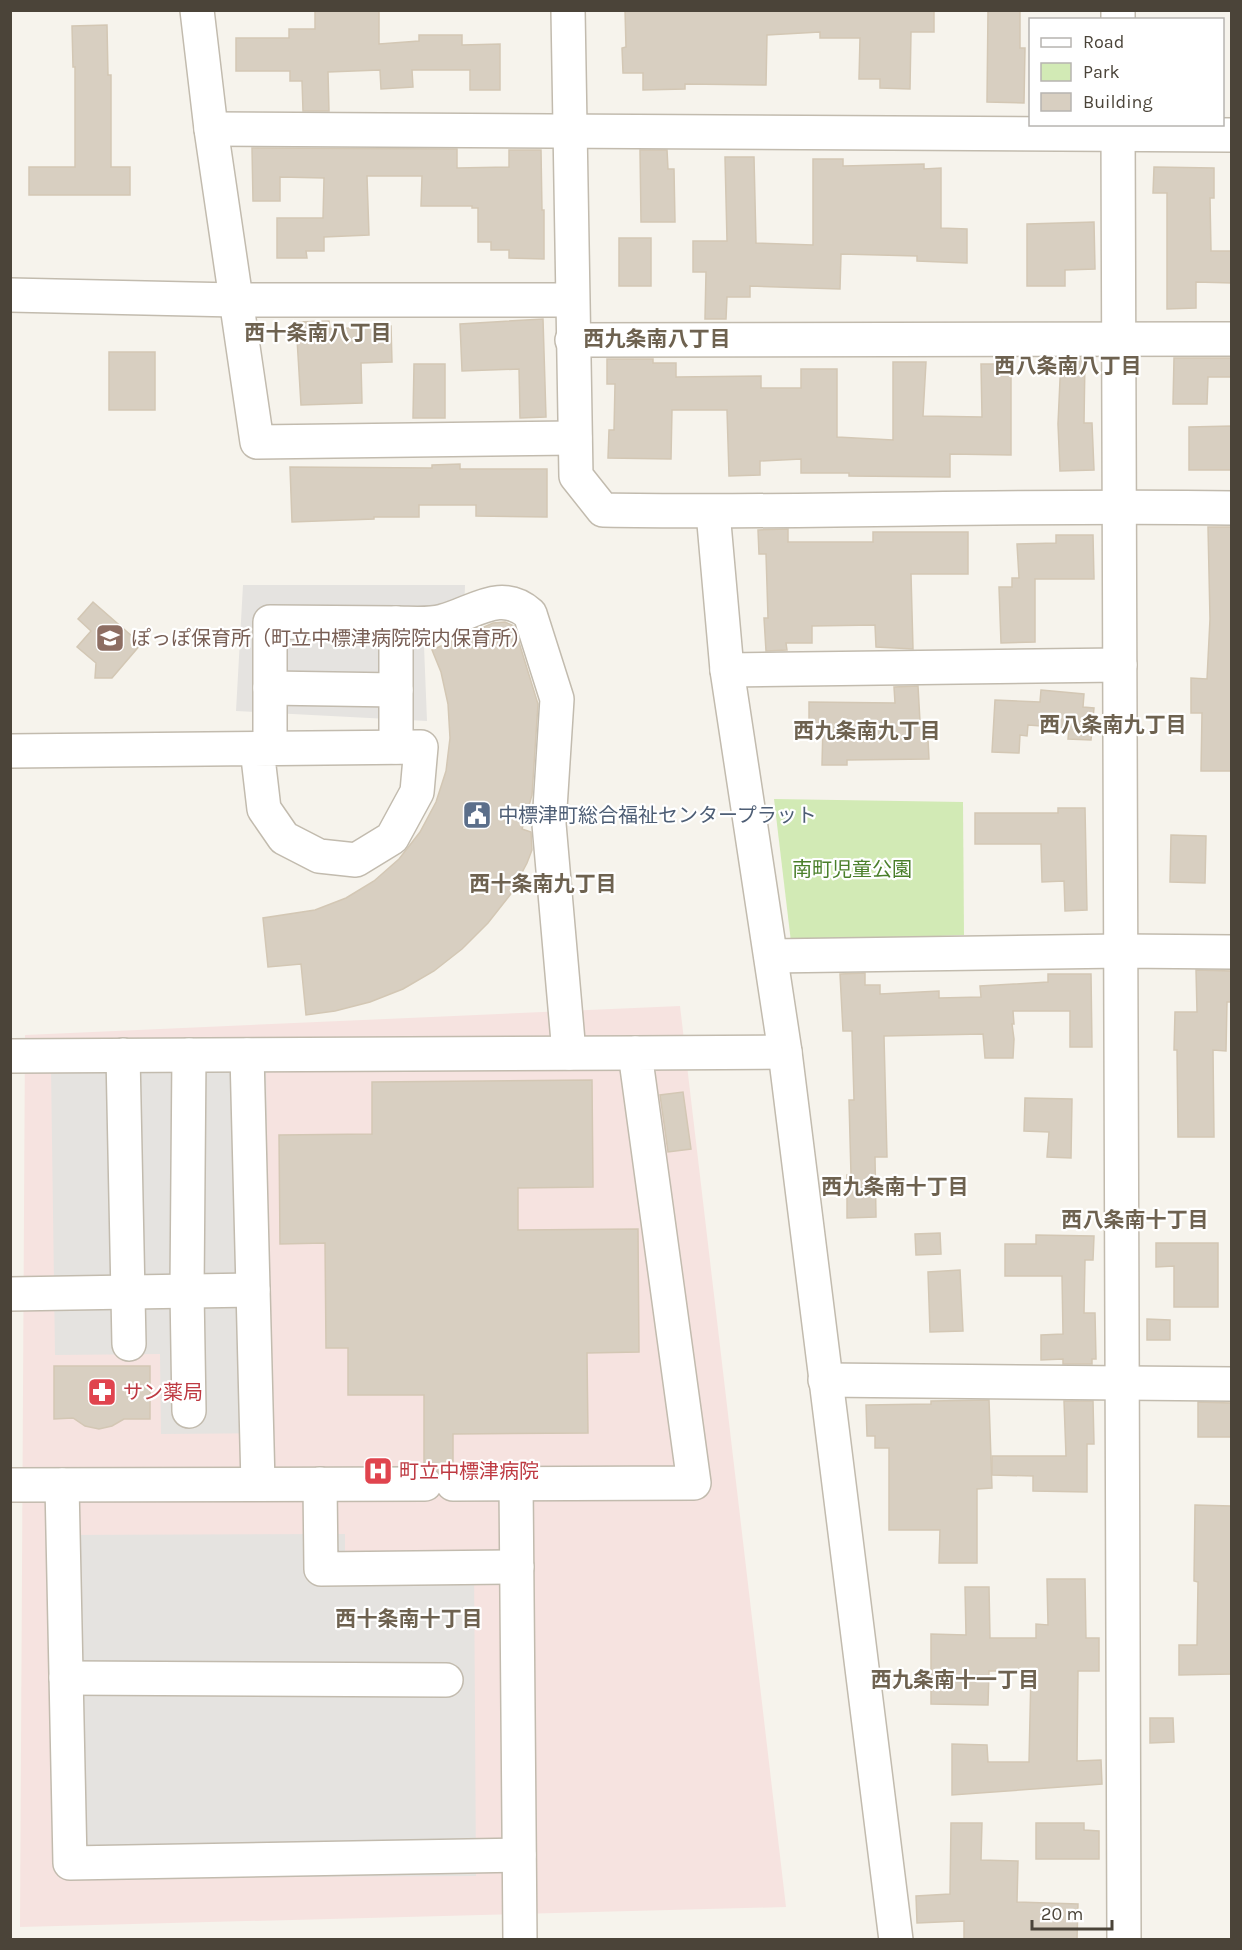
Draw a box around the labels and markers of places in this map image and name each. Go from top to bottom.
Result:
school or university icon: ぽっぽ保育所（町立中標津病院院内保育所） [94,622,126,654]
place label: ぽっぽ保育所（町立中標津病院院内保育所） [131,627,531,650]
public building icon: 中標津町総合福祉センタープラット [461,799,493,831]
place label: 中標津町総合福祉センタープラット [498,804,817,827]
pharmacy icon: サン薬局 [86,1376,118,1408]
place label: サン薬局 [123,1381,203,1404]
hospital icon: 町立中標津病院 [362,1455,394,1487]
place label: 町立中標津病院 [399,1460,539,1483]

